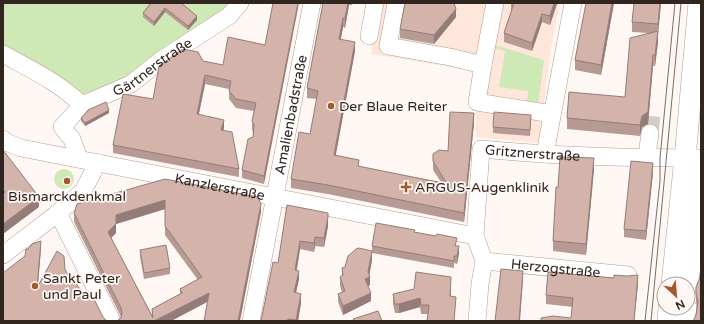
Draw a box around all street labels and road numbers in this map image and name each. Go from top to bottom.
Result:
street label: Gärtnerstraße [110,34,195,100]
street label: Amalienbadstraße [271,53,311,176]
street label: Gritznerstraße [484,141,581,165]
street label: Kanzlerstraße [173,170,266,204]
street label: Herzogstraße [510,256,601,281]

